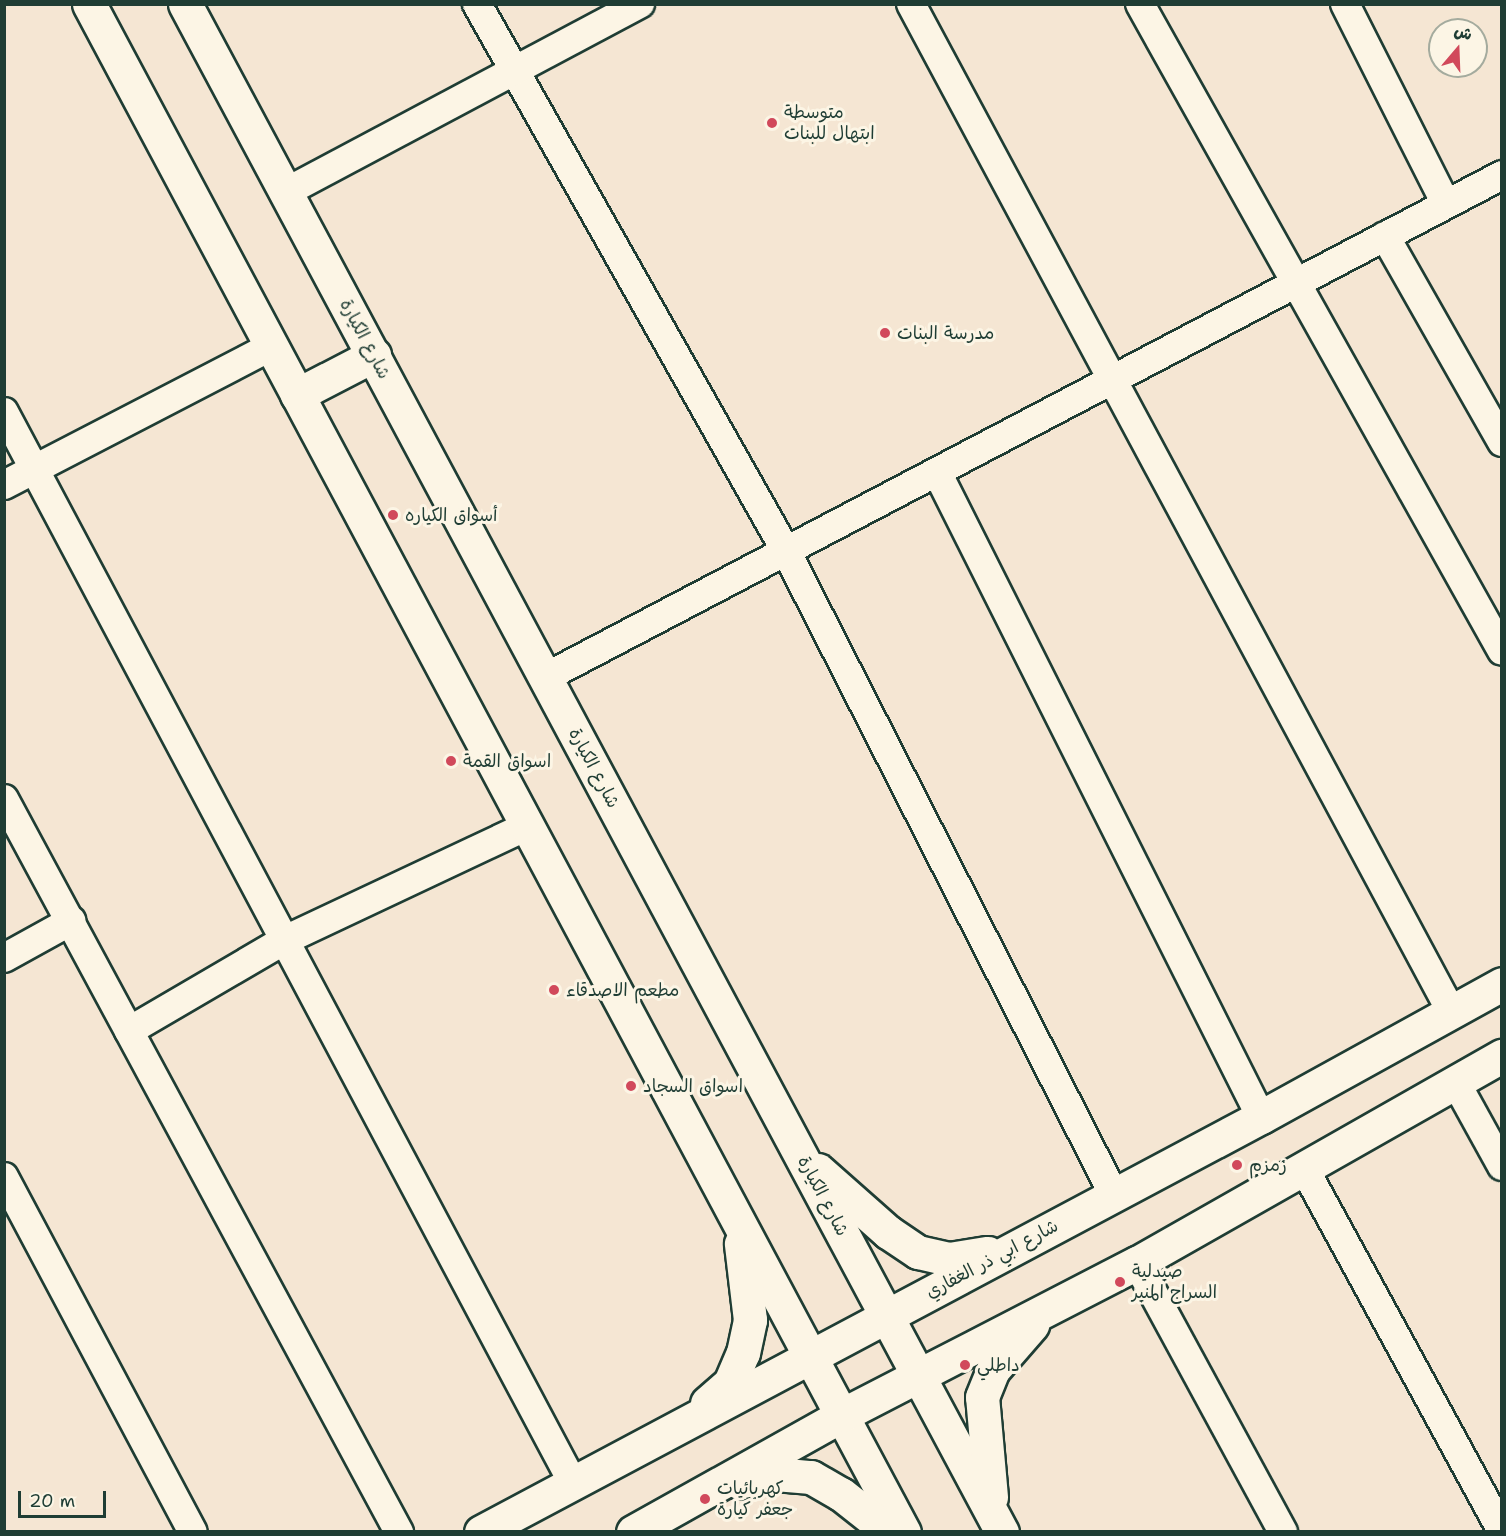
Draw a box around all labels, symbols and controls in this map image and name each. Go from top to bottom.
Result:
north arrow [1428,18,1488,78]
text: ش [1452,20,1475,45]
place label: متوسطة ابتهال للبنات [784,102,875,144]
marker: متوسطة ابتهال للبنات [765,116,779,130]
street label: شارع الكيارة [335,295,395,383]
place label: مدرسة البنات [897,322,994,344]
marker: مدرسة البنات [878,326,892,340]
place label: أسواق الكياره [405,504,498,526]
marker: أسواق الكياره [386,508,400,522]
street label: شارع الكيارة [564,724,624,812]
place label: اسواق القمة [463,750,551,772]
marker: اسواق القمة [444,754,458,768]
place label: مطعم الاصدقاء [566,979,679,1001]
marker: مطعم الاصدقاء [547,983,561,997]
place label: اسواق السجاد [643,1075,743,1097]
marker: اسواق السجاد [624,1079,638,1093]
street label: شارع الكيارة [793,1152,853,1240]
place label: زمزم [1249,1154,1287,1176]
marker: زمزم [1230,1158,1244,1172]
street label: شارع ابي ذر الغفاري [922,1215,1062,1303]
place label: صيدلية السراج المنير [1132,1261,1217,1304]
marker: صيدلية السراج المنير [1113,1275,1127,1289]
place label: داطلي [977,1354,1020,1376]
marker: داطلي [958,1358,972,1372]
place label: كهربائيات جعفر كيارة [717,1478,793,1520]
scale bar [21,1479,110,1517]
text: 20 m [29,1489,75,1513]
marker: كهربائيات جعفر كيارة [698,1492,712,1506]

